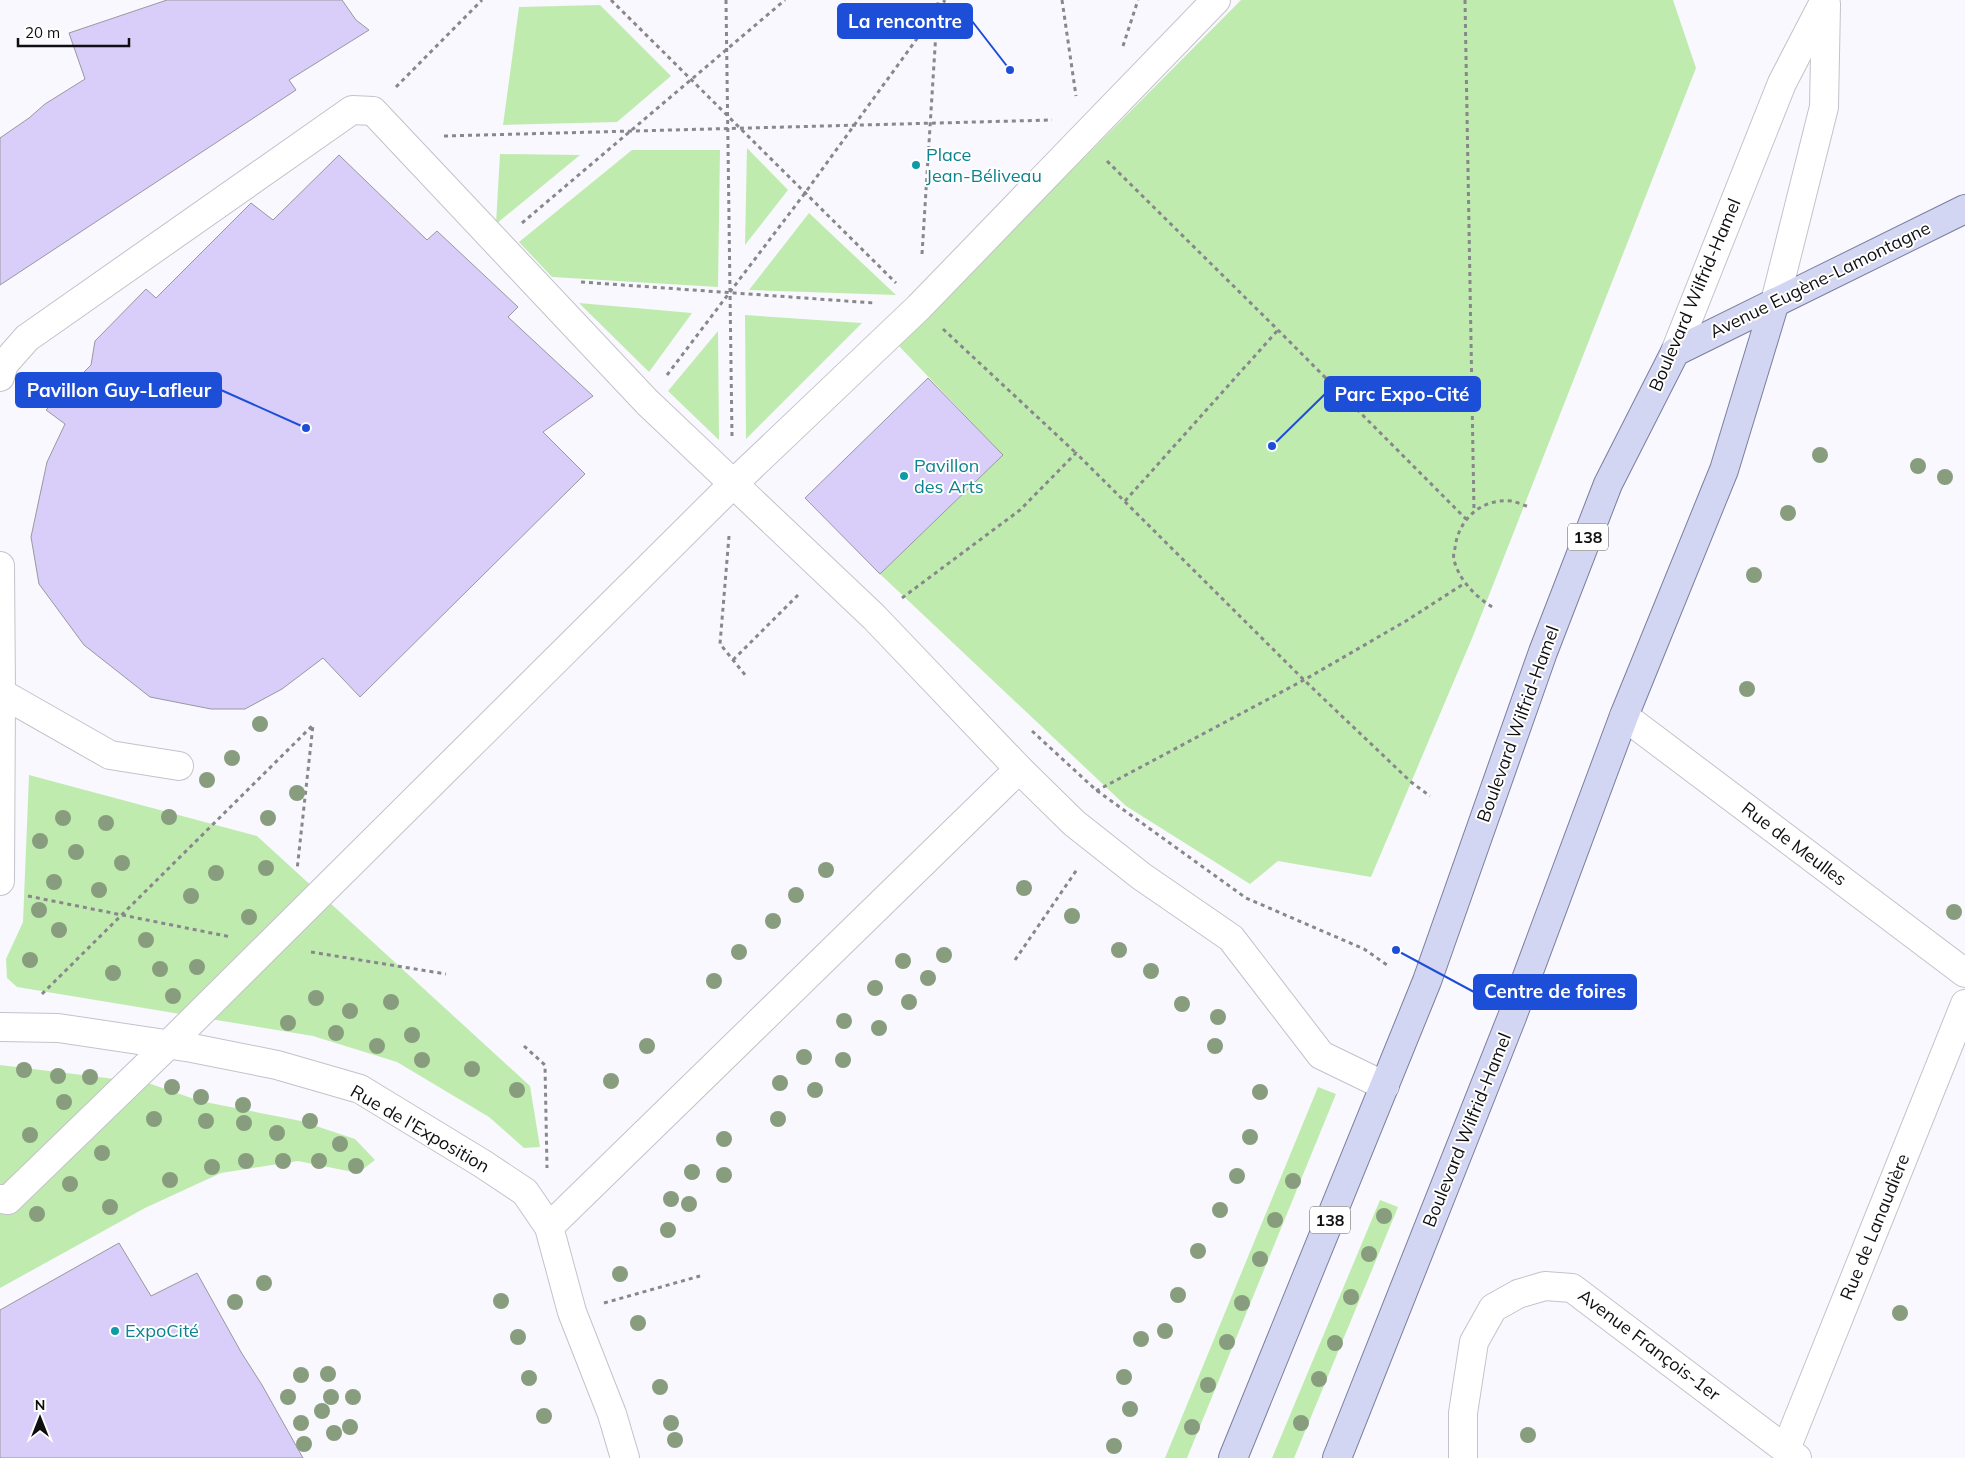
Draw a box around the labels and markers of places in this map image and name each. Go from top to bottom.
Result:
callout: La rencontre [838,4,972,38]
place label: Place Jean-Béliveau [926,143,1042,187]
marker: Place Jean-Béliveau [910,159,922,171]
callout: Pavillon Guy-Lafleur [16,373,221,407]
callout: Parc Expo-Cité [1325,377,1480,411]
place label: Pavillon des Arts [914,454,984,498]
marker: Pavillon des Arts [898,470,910,482]
callout: Centre de foires [1474,975,1636,1009]
place label: ExpoCité [125,1319,199,1342]
marker: ExpoCité [109,1325,121,1337]

